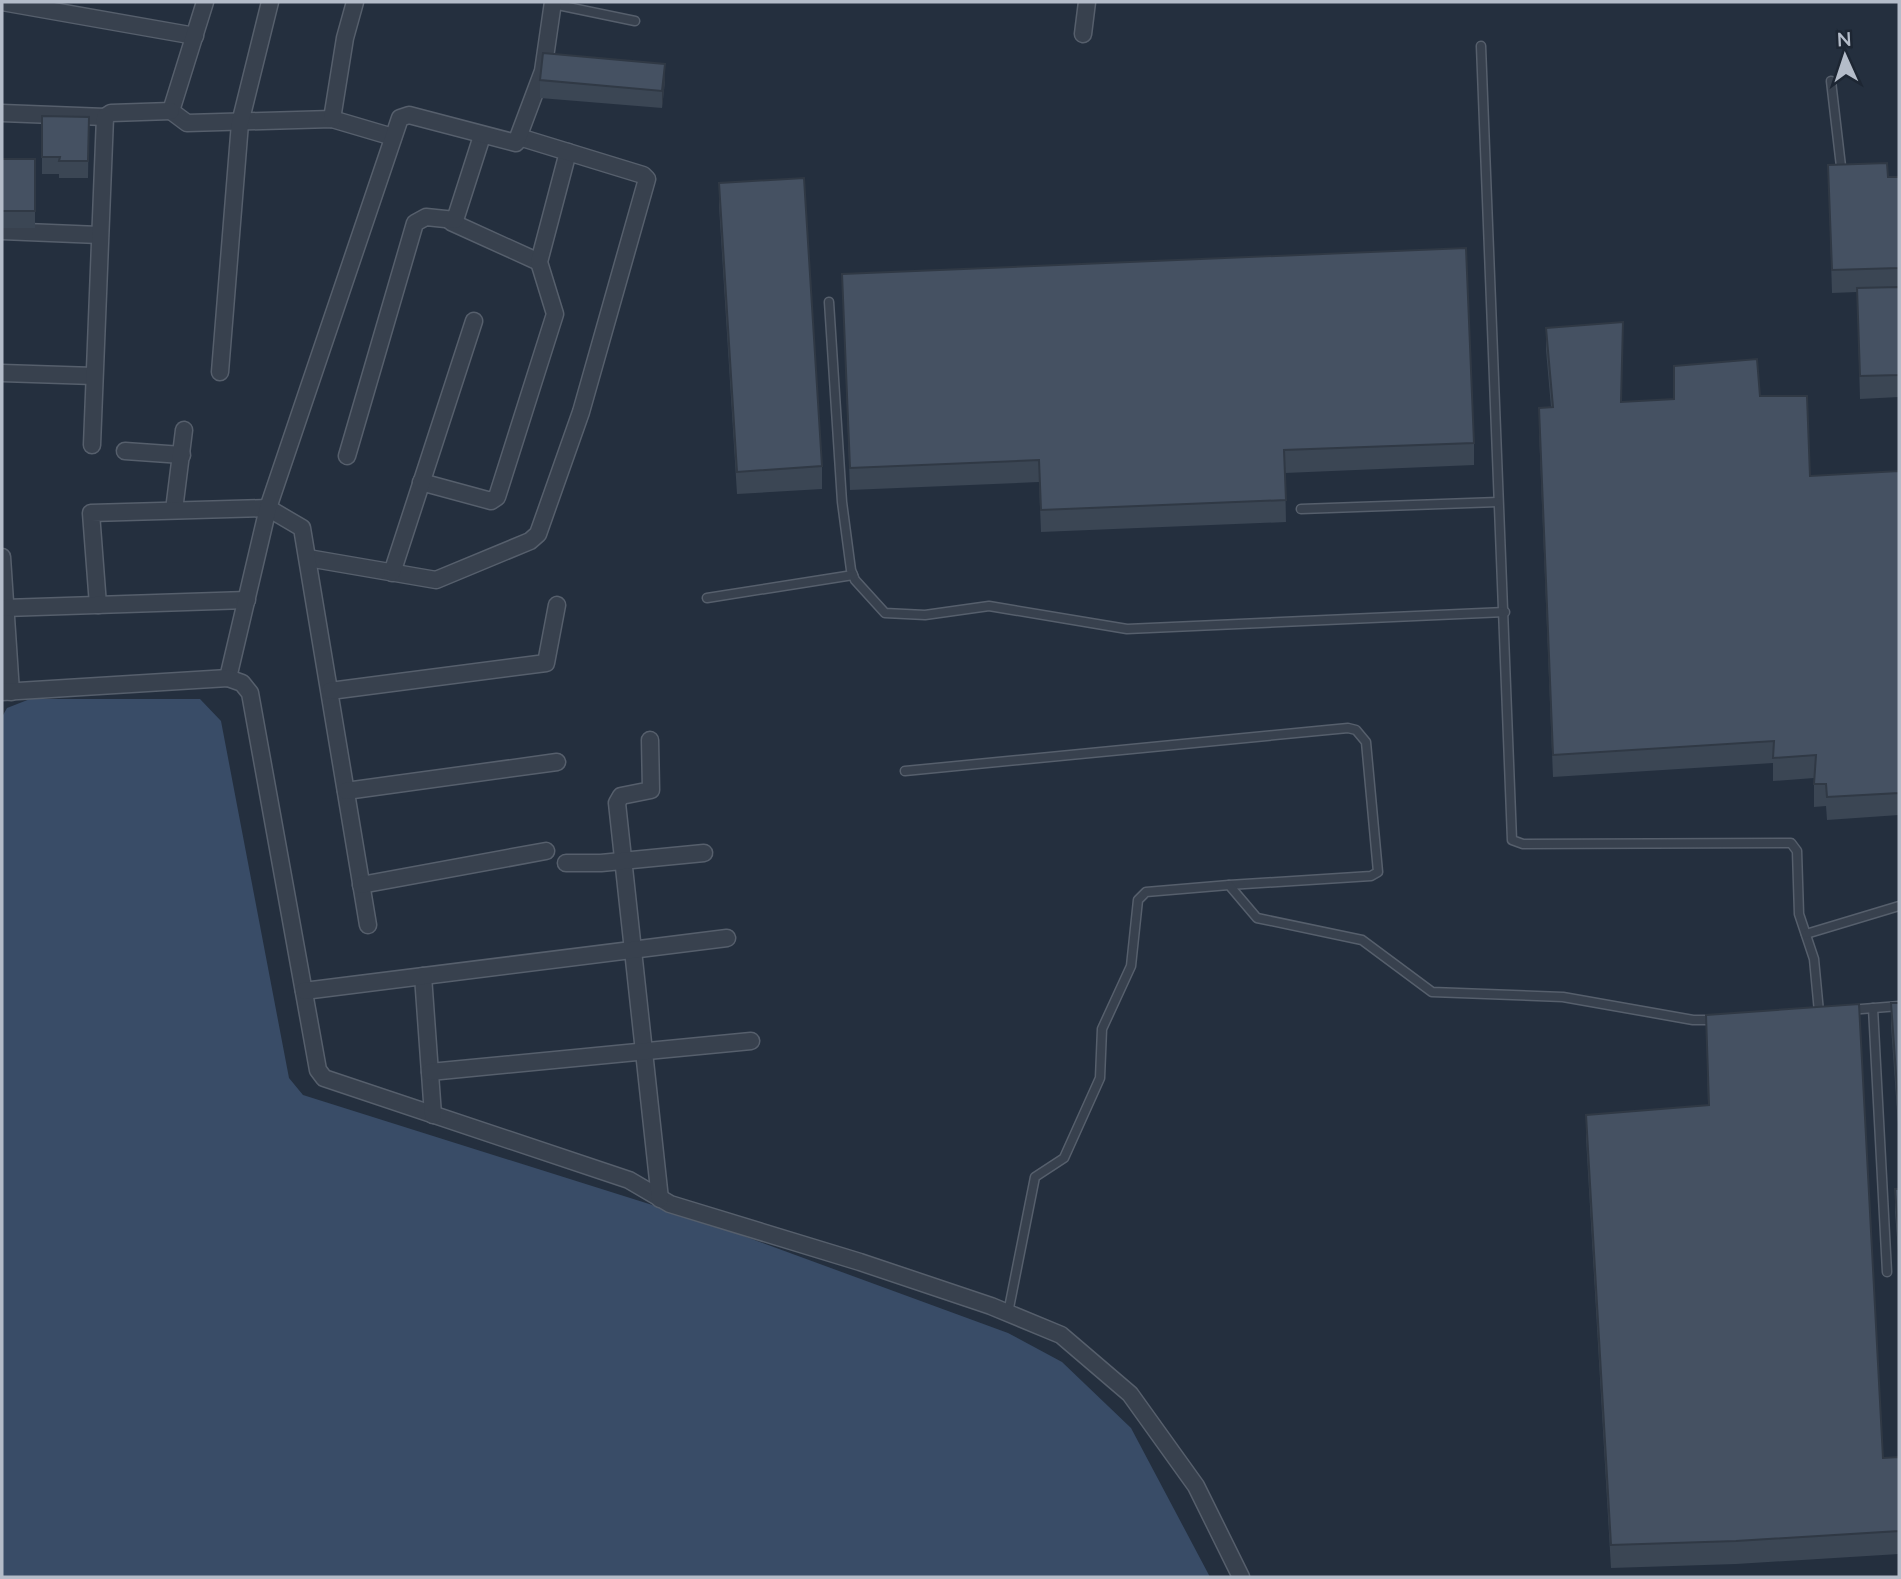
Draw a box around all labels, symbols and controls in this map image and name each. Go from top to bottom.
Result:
north arrow [1810,21,1880,91]
text: N [1836,27,1852,50]

